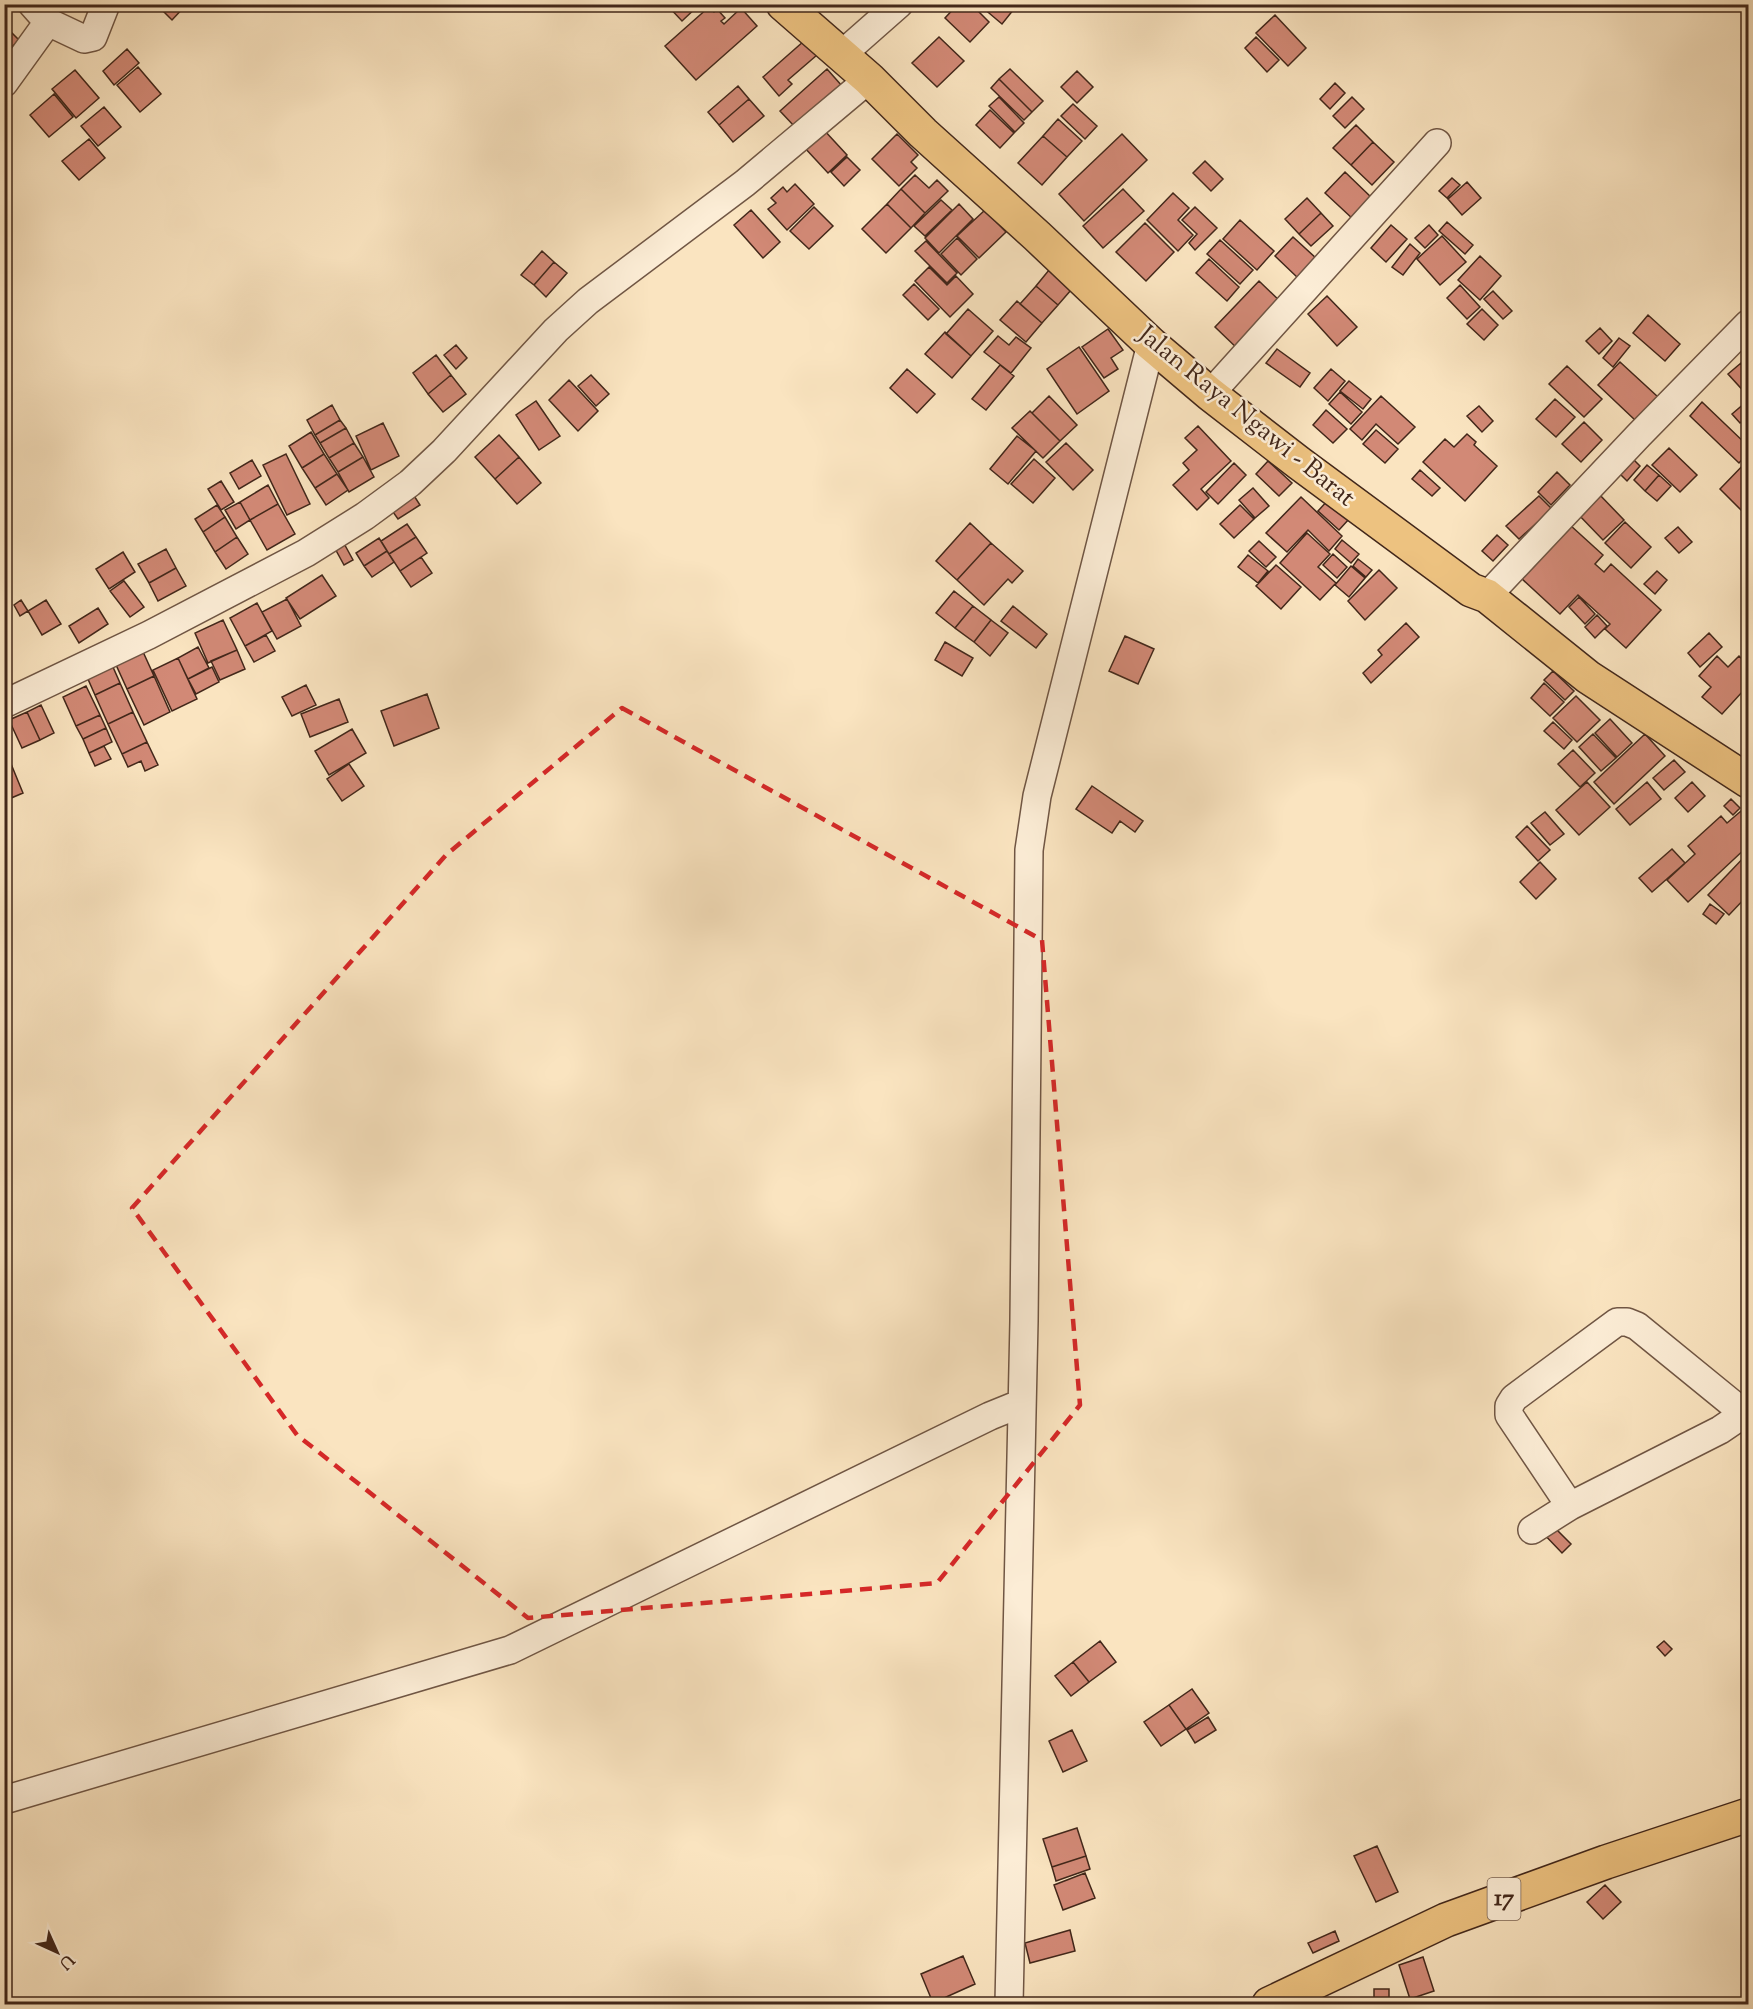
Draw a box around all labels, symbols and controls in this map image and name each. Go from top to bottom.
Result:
street label: Jalan Raya Ngawi - Barat [1128,316,1363,516]
road number: 17 [1488,1878,1520,1920]
north arrow [27,1922,87,1982]
text: U [52,1948,79,1974]

